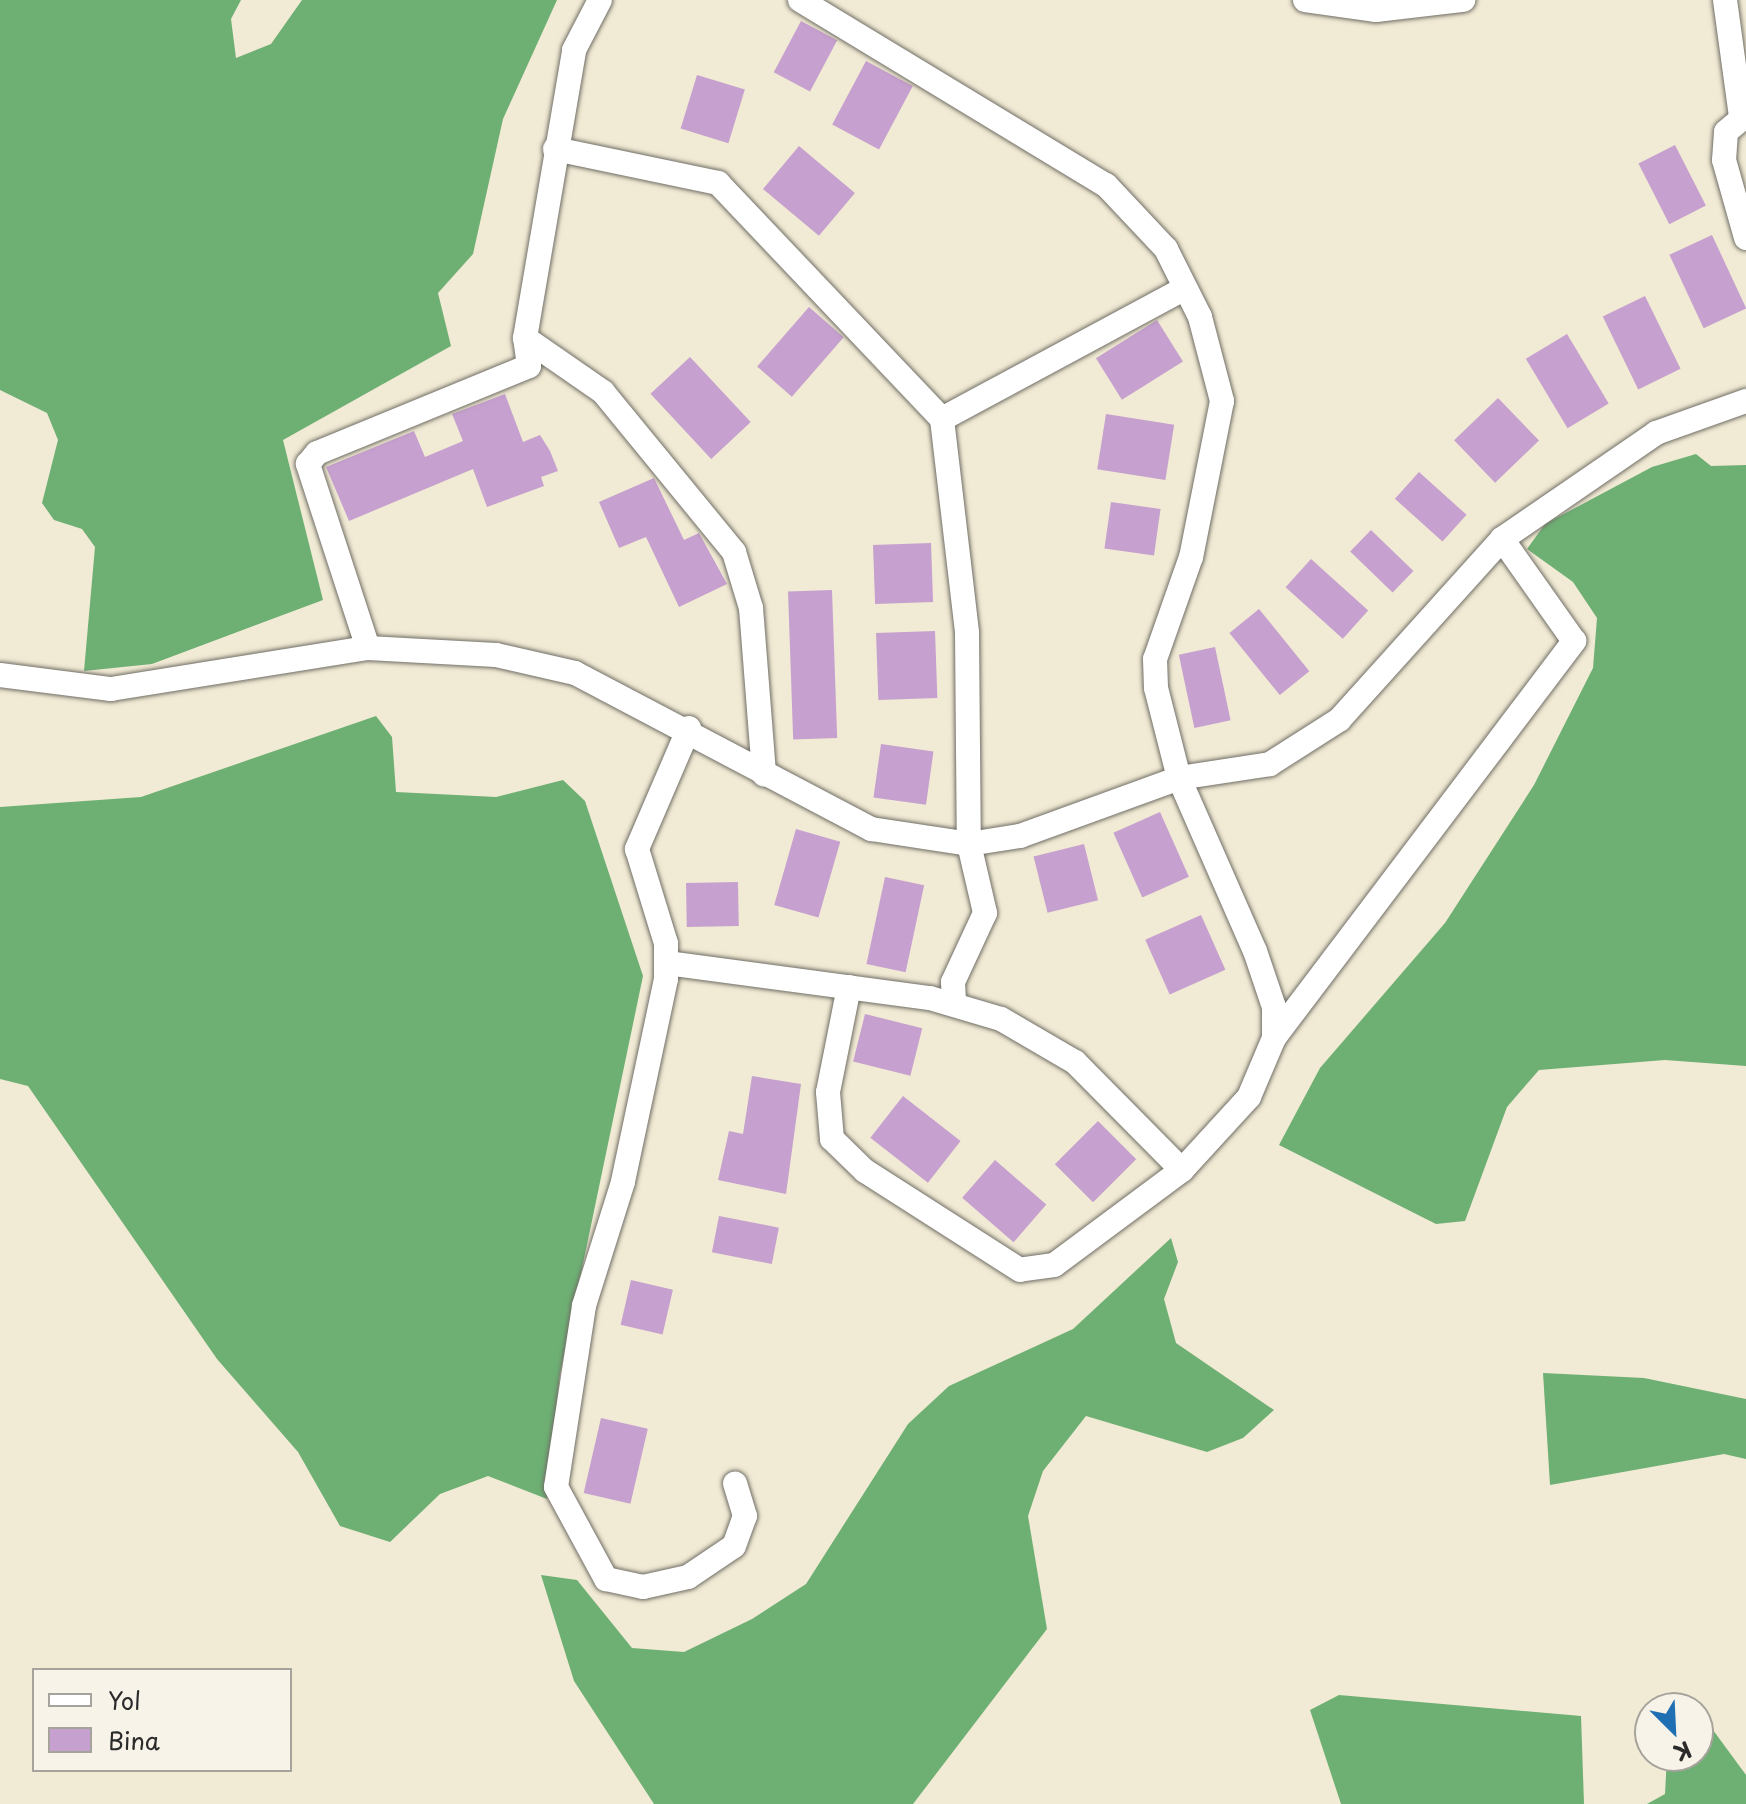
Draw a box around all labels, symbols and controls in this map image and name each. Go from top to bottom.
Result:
legend [32,1668,292,1772]
text: Yol [108,1682,141,1718]
north arrow [1634,1692,1714,1772]
text: Bina [108,1722,160,1758]
text: K [1669,1734,1697,1771]

